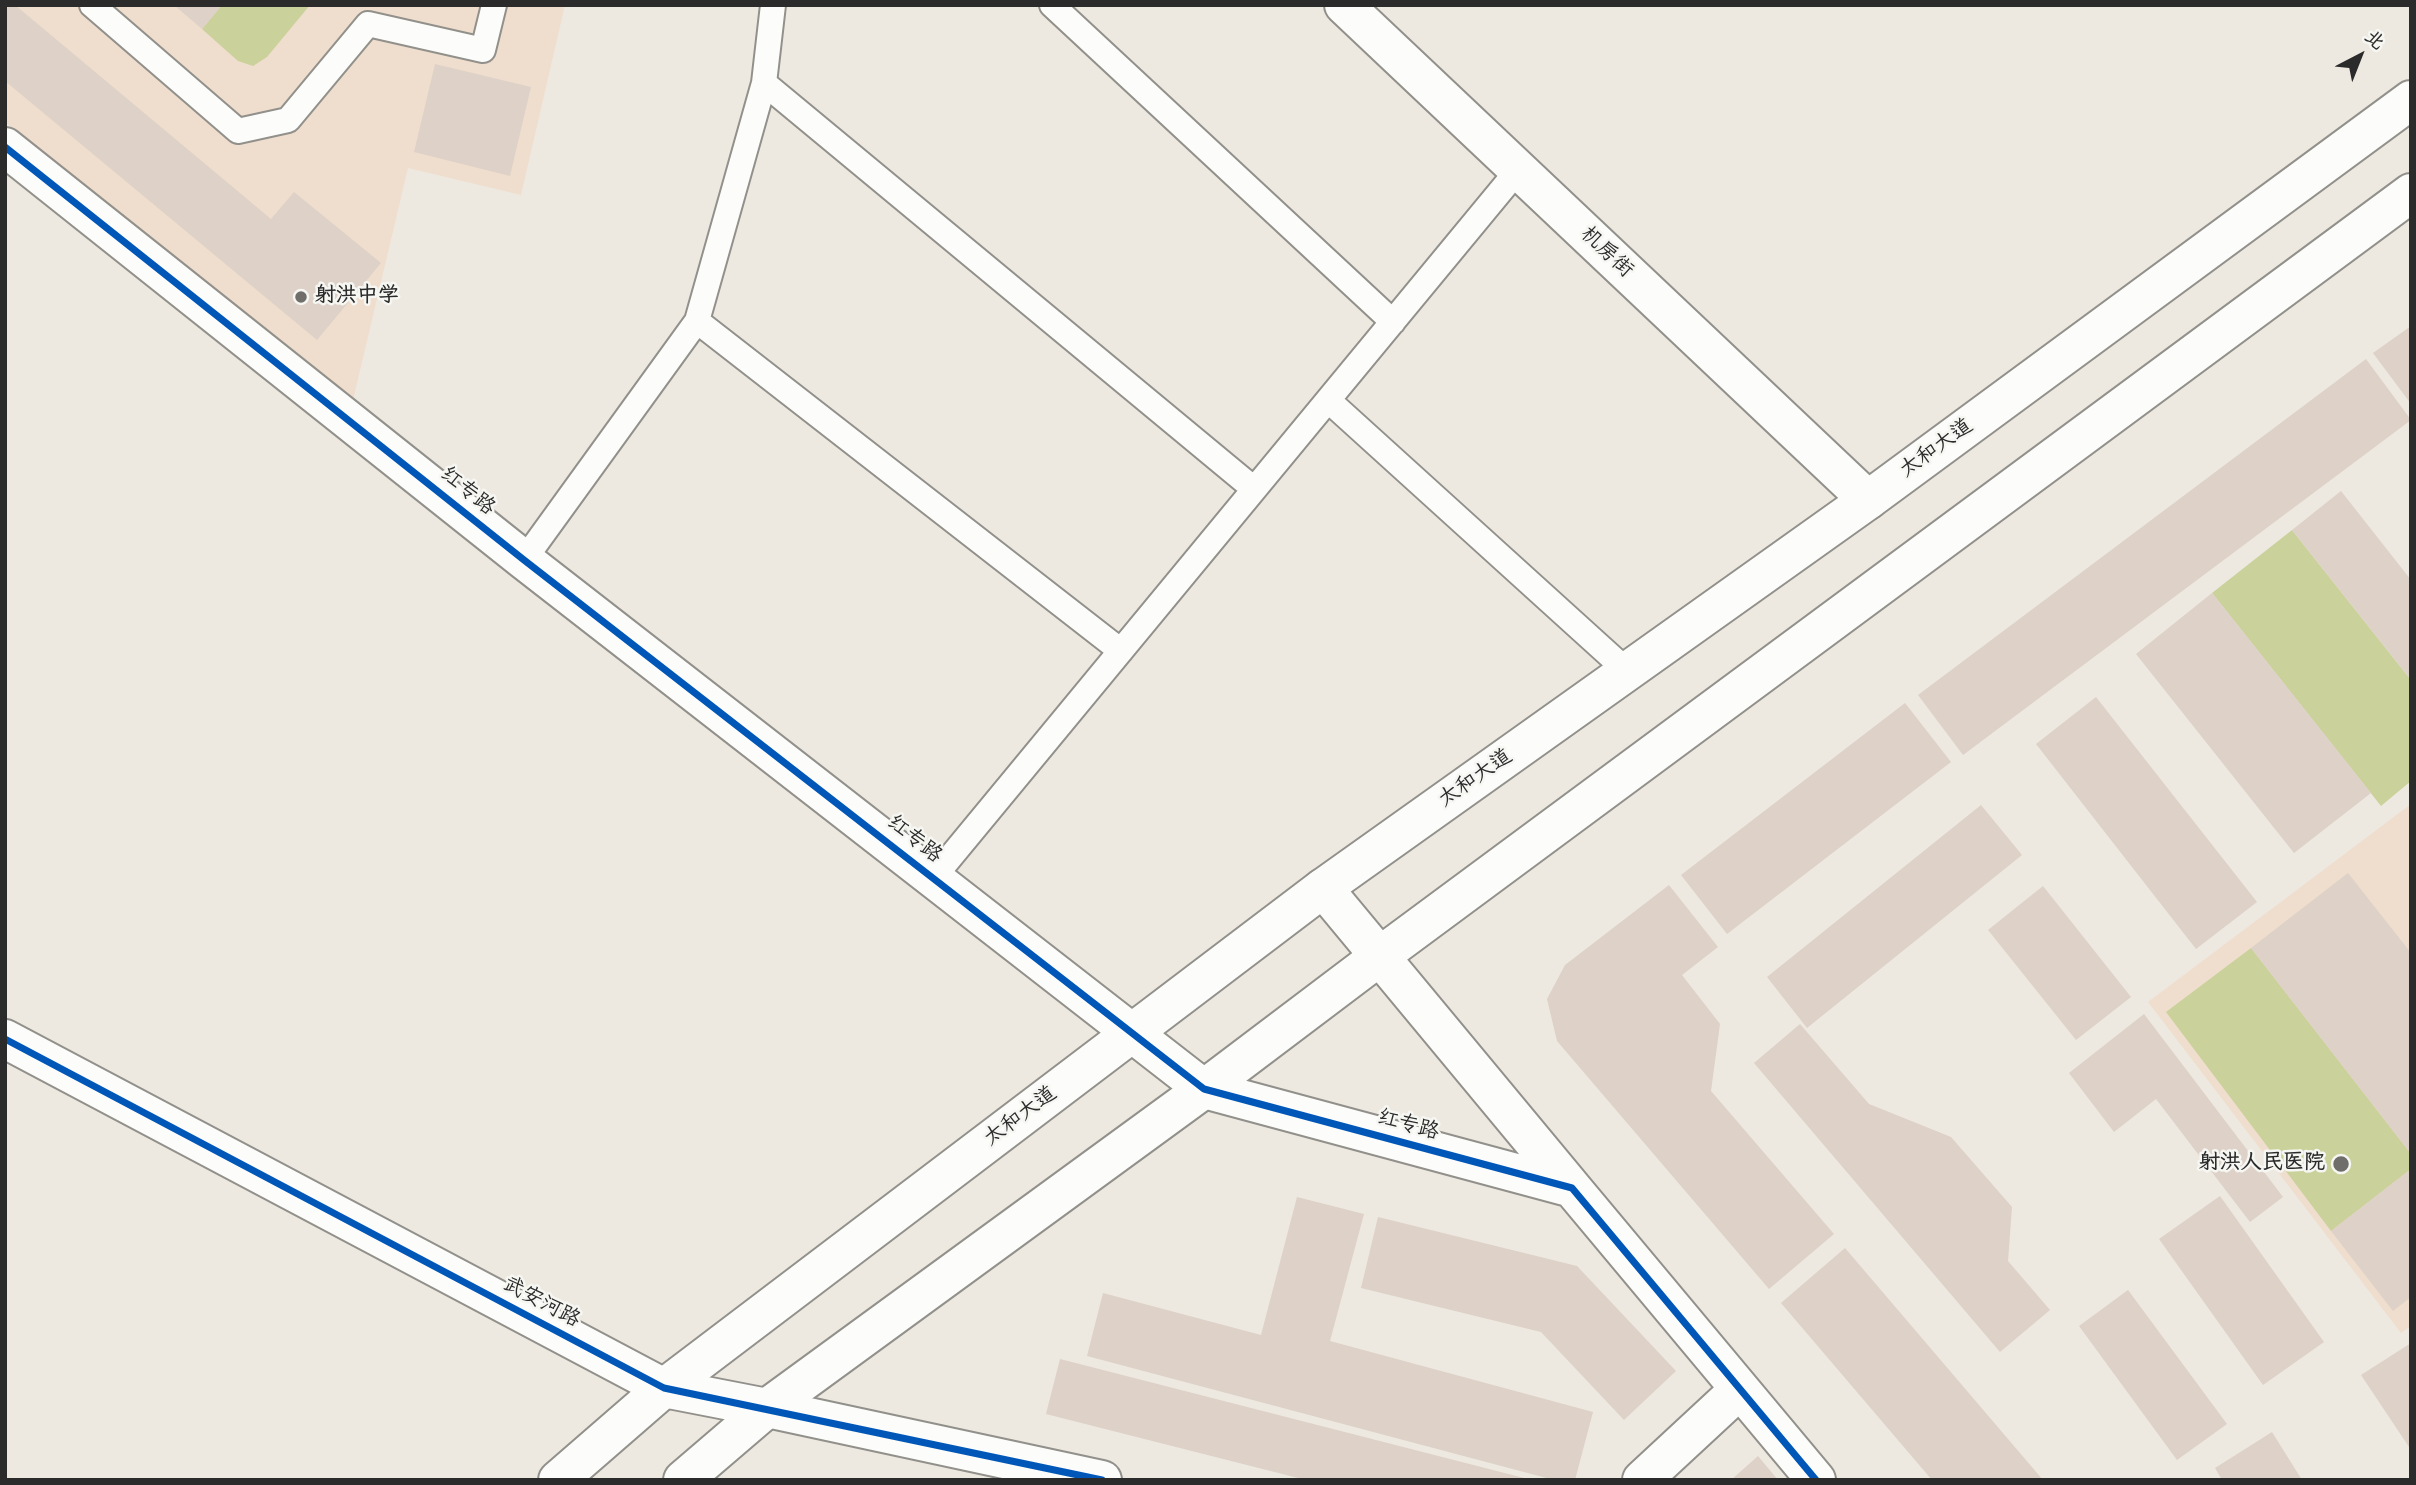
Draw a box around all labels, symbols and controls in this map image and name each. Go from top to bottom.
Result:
north arrow [2325,21,2395,91]
text: 北 [2359,24,2390,56]
street label: 机房街 [1574,222,1638,284]
place label: 射洪中学 [315,284,399,310]
marker: 射洪中学 [293,289,309,305]
street label: 太和大道 [1896,414,1978,484]
street label: 红专路 [435,462,499,522]
street label: 太和大道 [1434,745,1518,813]
street label: 红专路 [881,811,947,869]
street label: 太和大道 [980,1082,1062,1152]
street label: 红专路 [1374,1106,1442,1146]
place label: 射洪人民医院 [2199,1151,2325,1177]
marker: 射洪人民医院 [2331,1154,2351,1174]
street label: 武安河路 [498,1272,584,1334]

